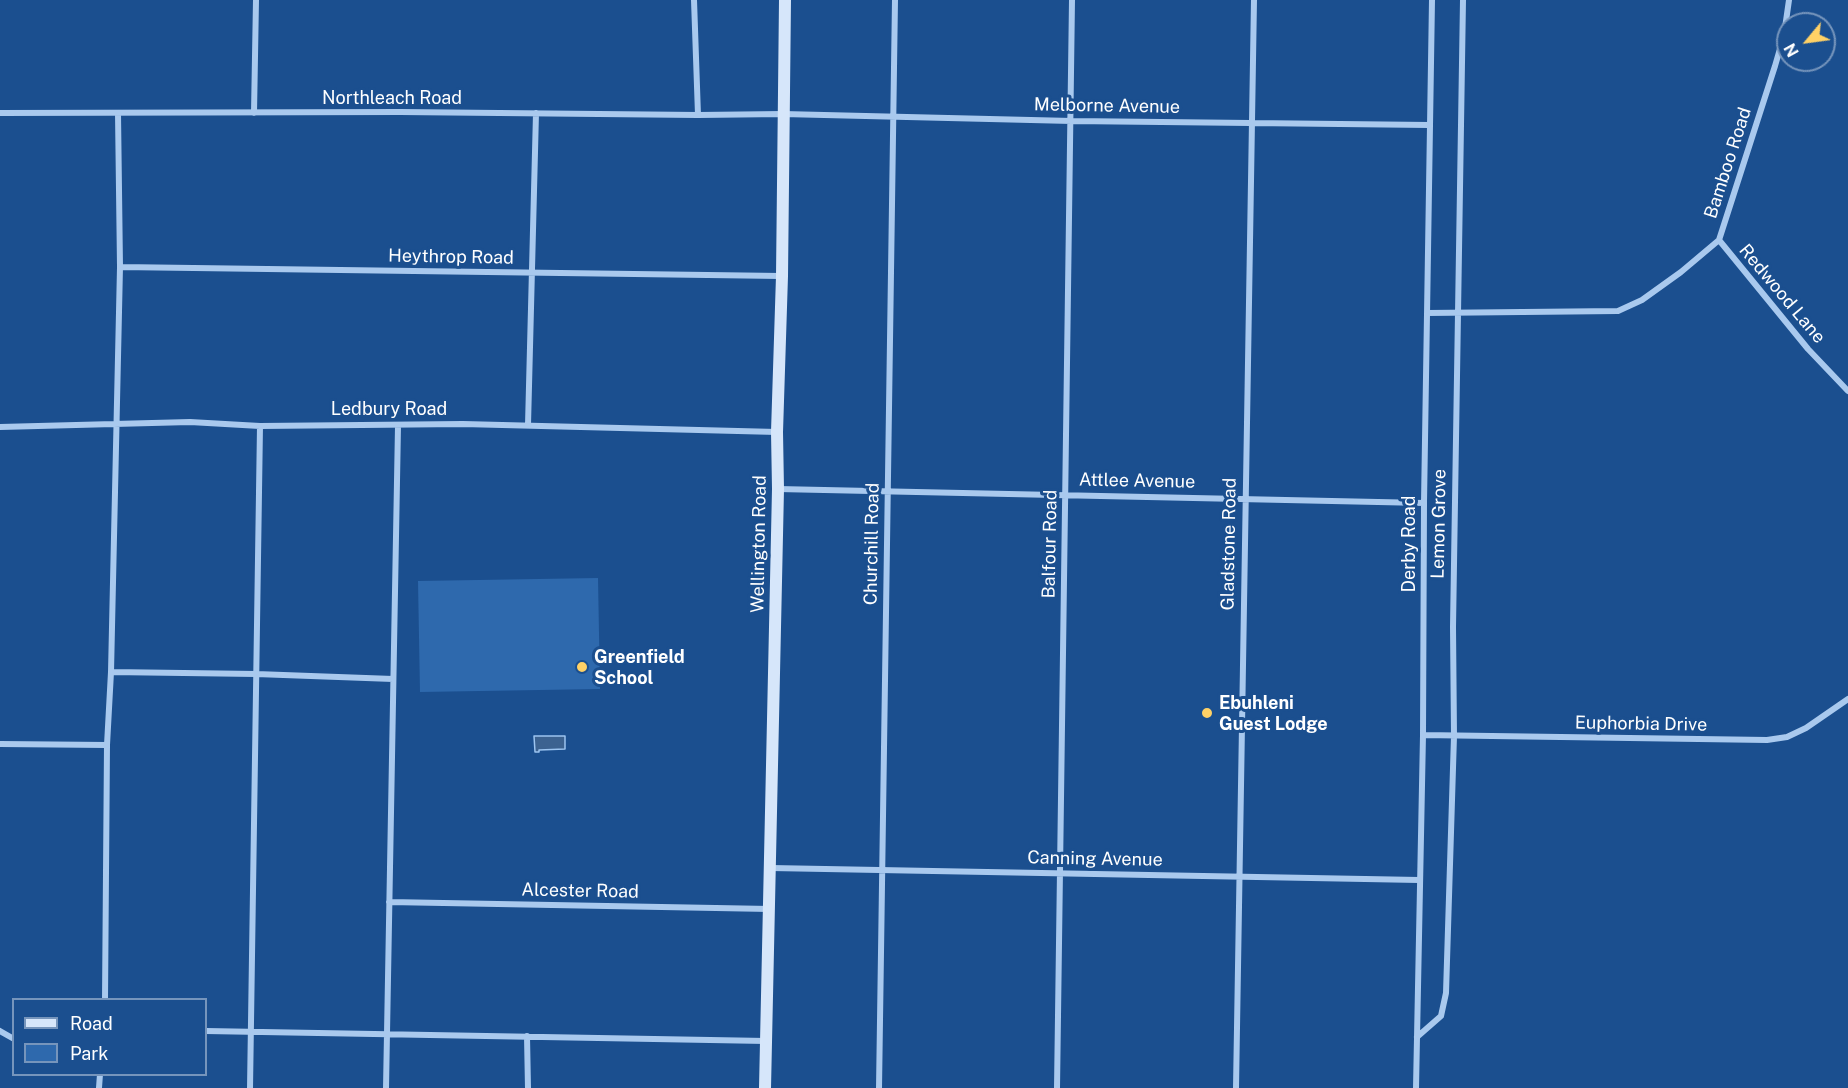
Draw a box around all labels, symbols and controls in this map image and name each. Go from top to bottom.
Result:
north arrow [1776,12,1836,72]
text: N [1780,40,1803,60]
street label: Northleach Road [322,87,462,109]
street label: Melborne Avenue [1034,94,1180,118]
street label: Bamboo Road [1700,105,1756,221]
street label: Redwood Lane [1734,240,1830,348]
street label: Heythrop Road [388,245,514,269]
street label: Ledbury Road [331,398,447,420]
street label: Attlee Avenue [1079,469,1195,493]
street label: Lemon Grove [1427,469,1451,579]
street label: Wellington Road [747,475,771,613]
street label: Gladstone Road [1217,477,1241,611]
street label: Churchill Road [860,483,884,605]
street label: Balfour Road [1038,489,1062,599]
street label: Derby Road [1398,496,1420,592]
place label: Greenfield School [594,646,685,688]
marker: Greenfield School [575,660,589,674]
place label: Ebuhleni Guest Lodge [1219,692,1328,734]
marker: Ebuhleni Guest Lodge [1200,706,1214,720]
street label: Euphorbia Drive [1575,712,1707,736]
street label: Canning Avenue [1027,847,1163,871]
street label: Alcester Road [521,879,639,903]
legend [12,998,207,1076]
text: Road [70,1013,113,1034]
text: Park [70,1043,108,1064]

